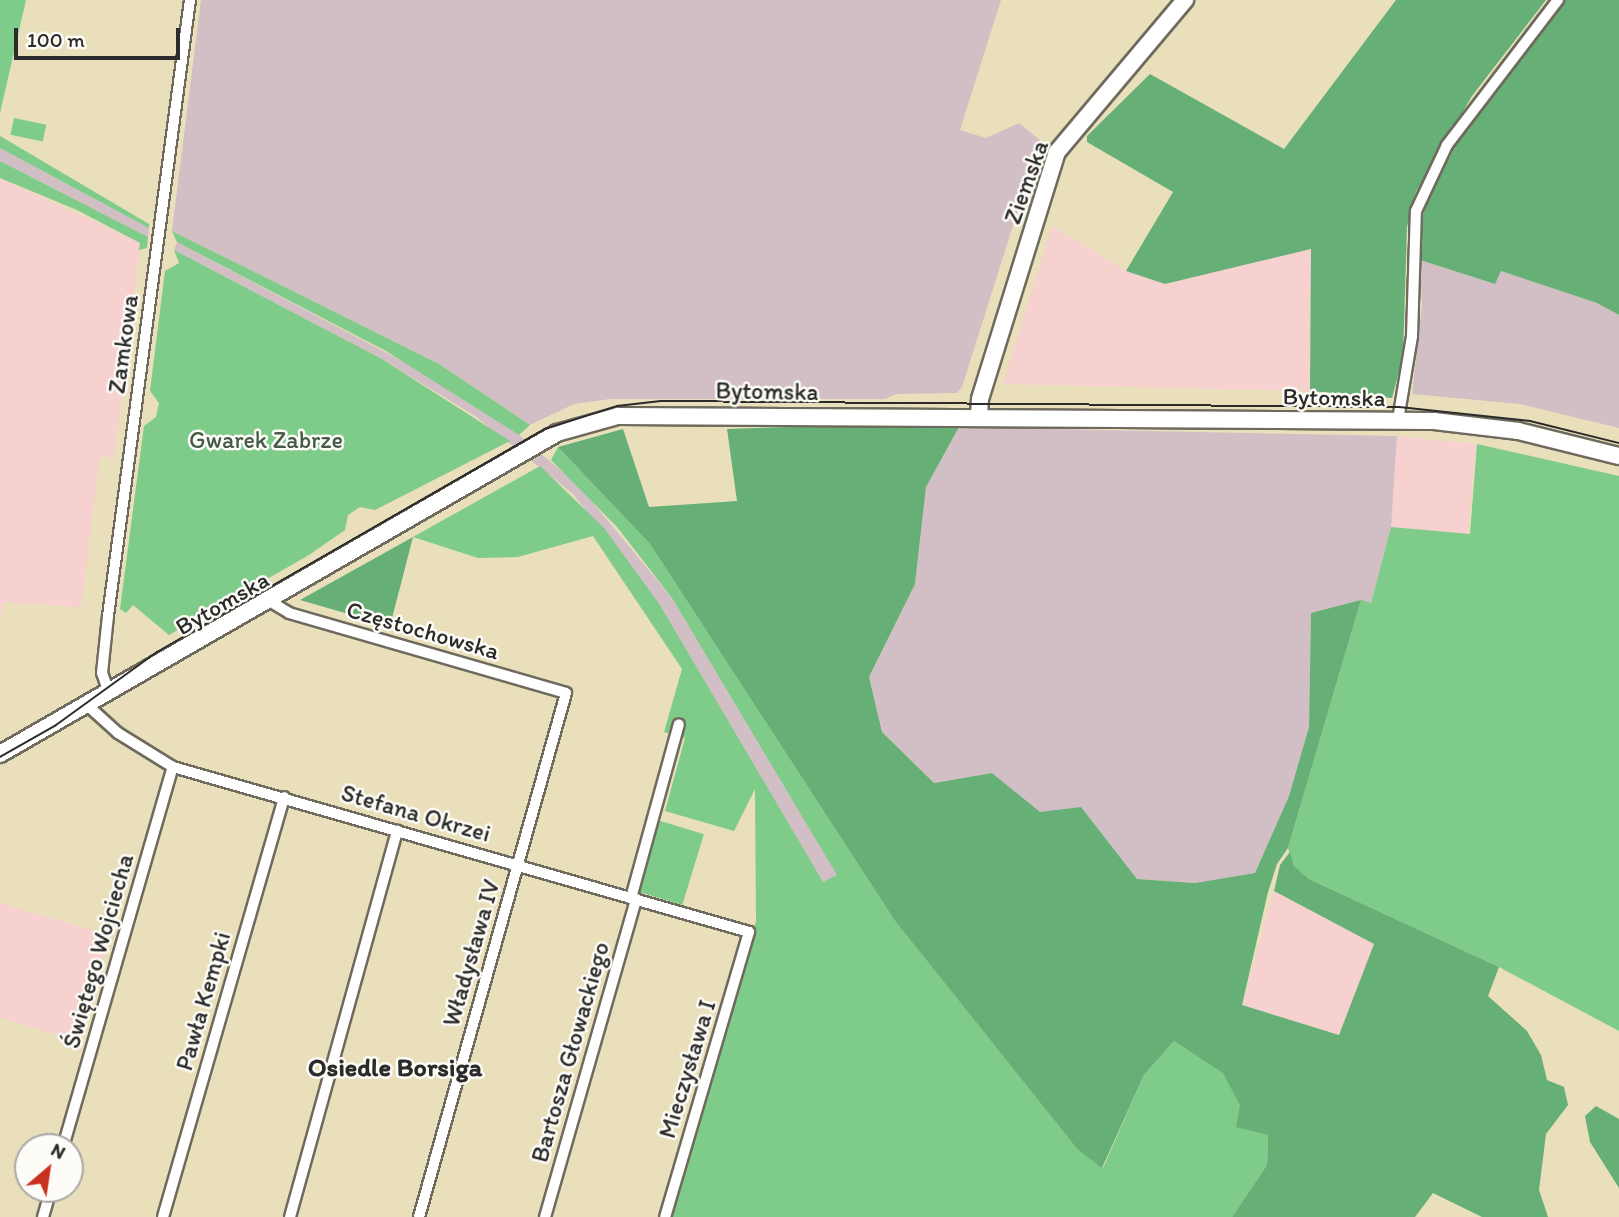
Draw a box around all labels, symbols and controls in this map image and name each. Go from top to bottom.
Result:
scale bar [18,14,184,58]
text: 100 m [27,27,85,52]
street label: Ziemska [998,136,1054,228]
street label: Zamkowa [102,293,144,395]
street label: Bytomska [715,376,819,406]
street label: Bytomska [1282,382,1386,412]
park label: Gwarek Zabrze [189,426,343,454]
street label: Bytomska [170,565,274,641]
street label: Częstochowska [343,594,503,666]
street label: Stefana Okrzei [338,778,494,848]
street label: Świętego Wojciecha [56,850,140,1052]
street label: Władysława IV [436,876,506,1030]
street label: Pawła Kempki [169,928,237,1074]
street label: Bartosza Głowackiego [525,939,615,1165]
street label: Mieczysława I [652,996,722,1142]
district label: Osiedle Borsiga [308,1052,482,1084]
north arrow [14,1133,84,1203]
text: N [47,1138,70,1164]

